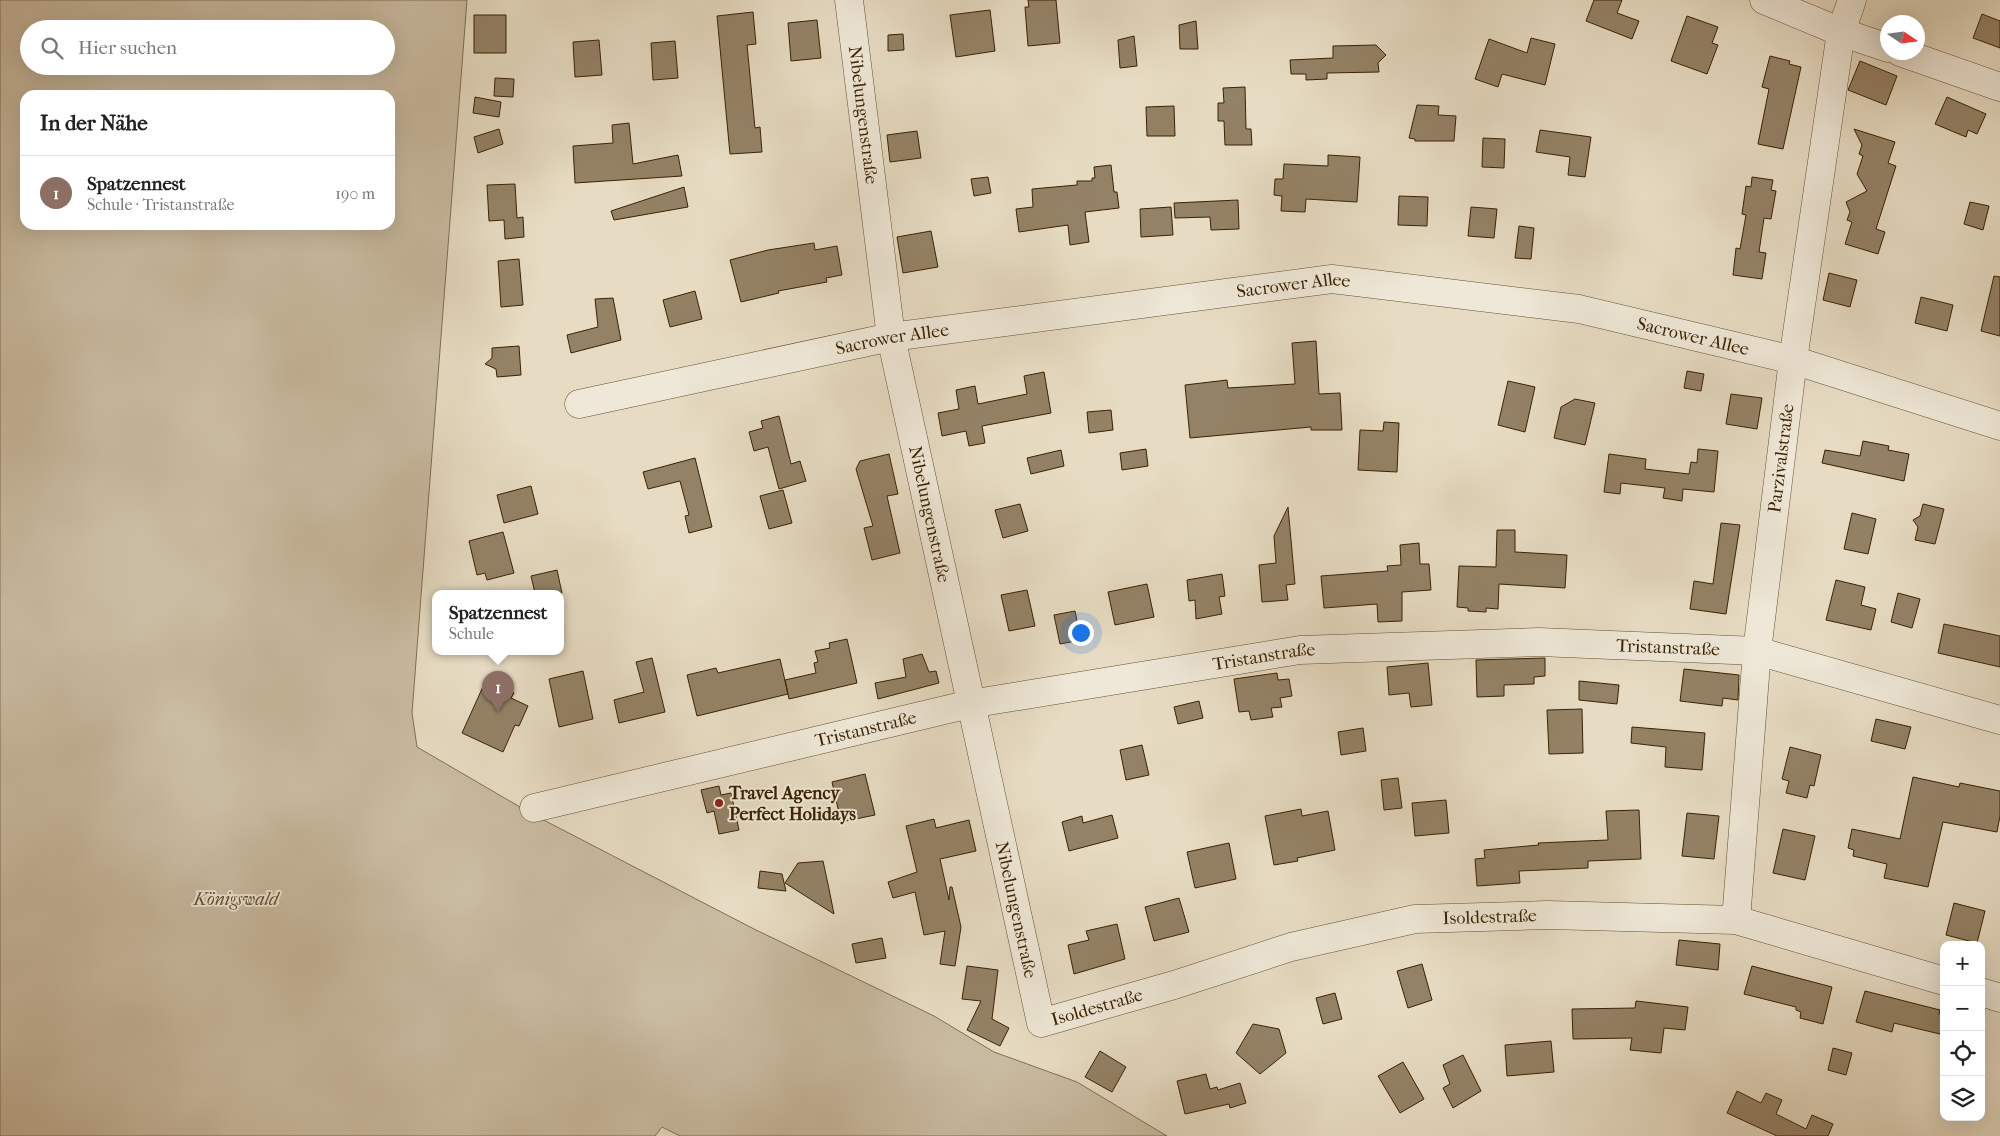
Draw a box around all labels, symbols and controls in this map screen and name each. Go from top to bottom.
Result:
north arrow [1880,15,1925,60]
search box [20,20,395,75]
icon: search [38,34,66,62]
text: Hier suchen [78,37,177,59]
street label: Nibelungenstraße [844,45,882,186]
text: In der Nähe [40,111,148,135]
text: Spatzennest [87,173,186,195]
text: 1 [53,184,59,203]
text: 190 m [335,184,375,203]
text: Schule · Tristanstraße [87,195,234,214]
street label: Sacrower Allee [1235,268,1352,302]
street label: Sacrower Allee [1635,313,1751,360]
street label: Sacrower Allee [834,319,950,359]
street label: Parzivalstraße [1764,402,1798,514]
street label: Nibelungenstraße [905,444,955,585]
popup [432,590,564,655]
text: Spatzennest [449,602,547,624]
your location [1068,620,1094,646]
text: Schule [449,624,494,643]
street label: Tristanstraße [1616,635,1720,660]
street label: Tristanstraße [1211,639,1316,675]
pin: 1 [482,671,514,712]
street label: Tristanstraße [813,707,919,751]
place label: Travel Agency Perfect Holidays [728,783,856,825]
marker: Travel Agency Perfect Holidays [713,797,725,809]
street label: Nibelungenstraße [991,840,1041,980]
park label: Königswald [192,889,281,910]
street label: Isoldestraße [1442,905,1537,929]
map controls [1940,941,1985,1121]
button: + [1940,941,1985,986]
street label: Isoldestraße [1049,984,1145,1030]
button: − [1940,986,1985,1031]
button: locate [1940,1031,1985,1076]
button: layers [1940,1076,1985,1121]

